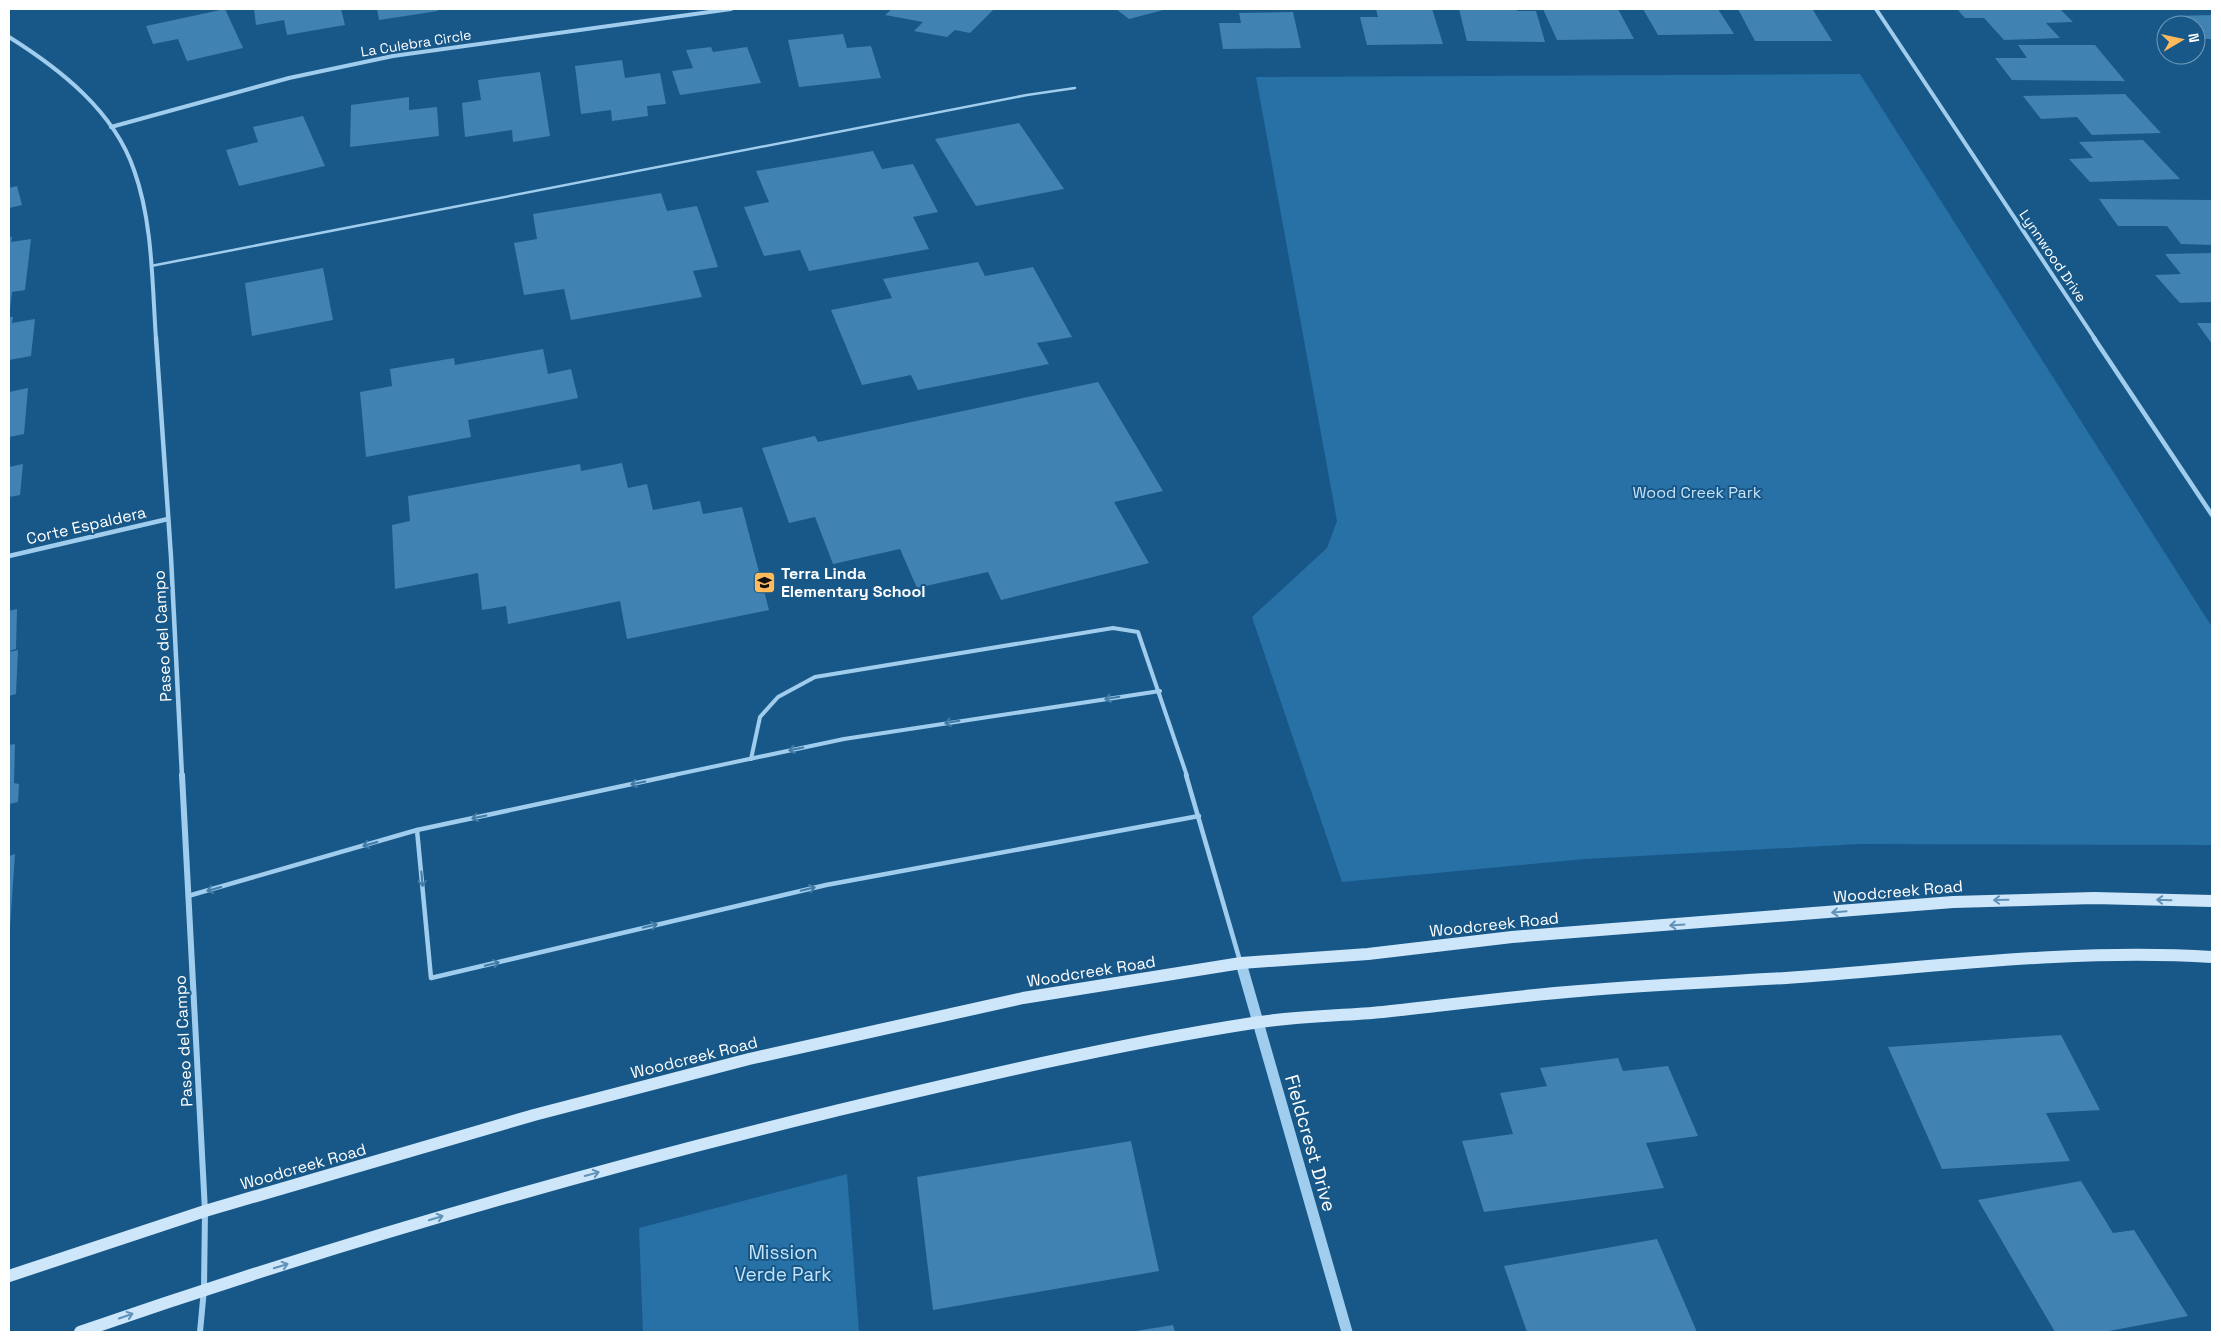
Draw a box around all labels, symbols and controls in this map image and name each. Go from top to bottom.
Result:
north arrow [2156,15,2206,65]
street label: La Culebra Circle [359,25,473,61]
text: N [2184,32,2203,44]
street label: Lynnwood Drive [2015,206,2091,306]
park label: Wood Creek Park [1633,482,1762,503]
street label: Corte Espaldera [24,501,148,549]
place label: Terra Linda Elementary School [781,563,925,602]
street label: Paseo del Campo [149,570,176,702]
school or university icon: Terra Linda Elementary School [753,570,777,594]
one-way arrow [1105,693,1121,703]
one-way arrow [944,718,960,728]
one-way arrow [789,745,805,754]
one-way arrow [630,779,646,788]
one-way arrow [471,813,487,822]
one-way arrow [362,839,378,849]
one-way arrow [417,871,426,887]
street label: Woodcreek Road [1832,875,1964,908]
one-way arrow [206,884,222,894]
one-way arrow [800,884,816,893]
one-way arrow [2156,895,2172,905]
one-way arrow [1993,896,2009,905]
street label: Woodcreek Road [1428,907,1560,942]
one-way arrow [1831,907,1847,917]
one-way arrow [1669,920,1685,929]
one-way arrow [642,921,658,930]
street label: Woodcreek Road [1025,951,1157,992]
one-way arrow [484,959,500,968]
street label: Paseo del Campo [170,975,197,1107]
street label: Woodcreek Road [628,1032,760,1083]
street label: Fieldcrest Drive [1279,1072,1342,1215]
street label: Woodcreek Road [238,1138,369,1195]
one-way arrow [584,1169,600,1178]
one-way arrow [428,1213,443,1222]
park label: Mission Verde Park [734,1240,832,1287]
one-way arrow [272,1260,288,1270]
one-way arrow [118,1311,134,1320]

